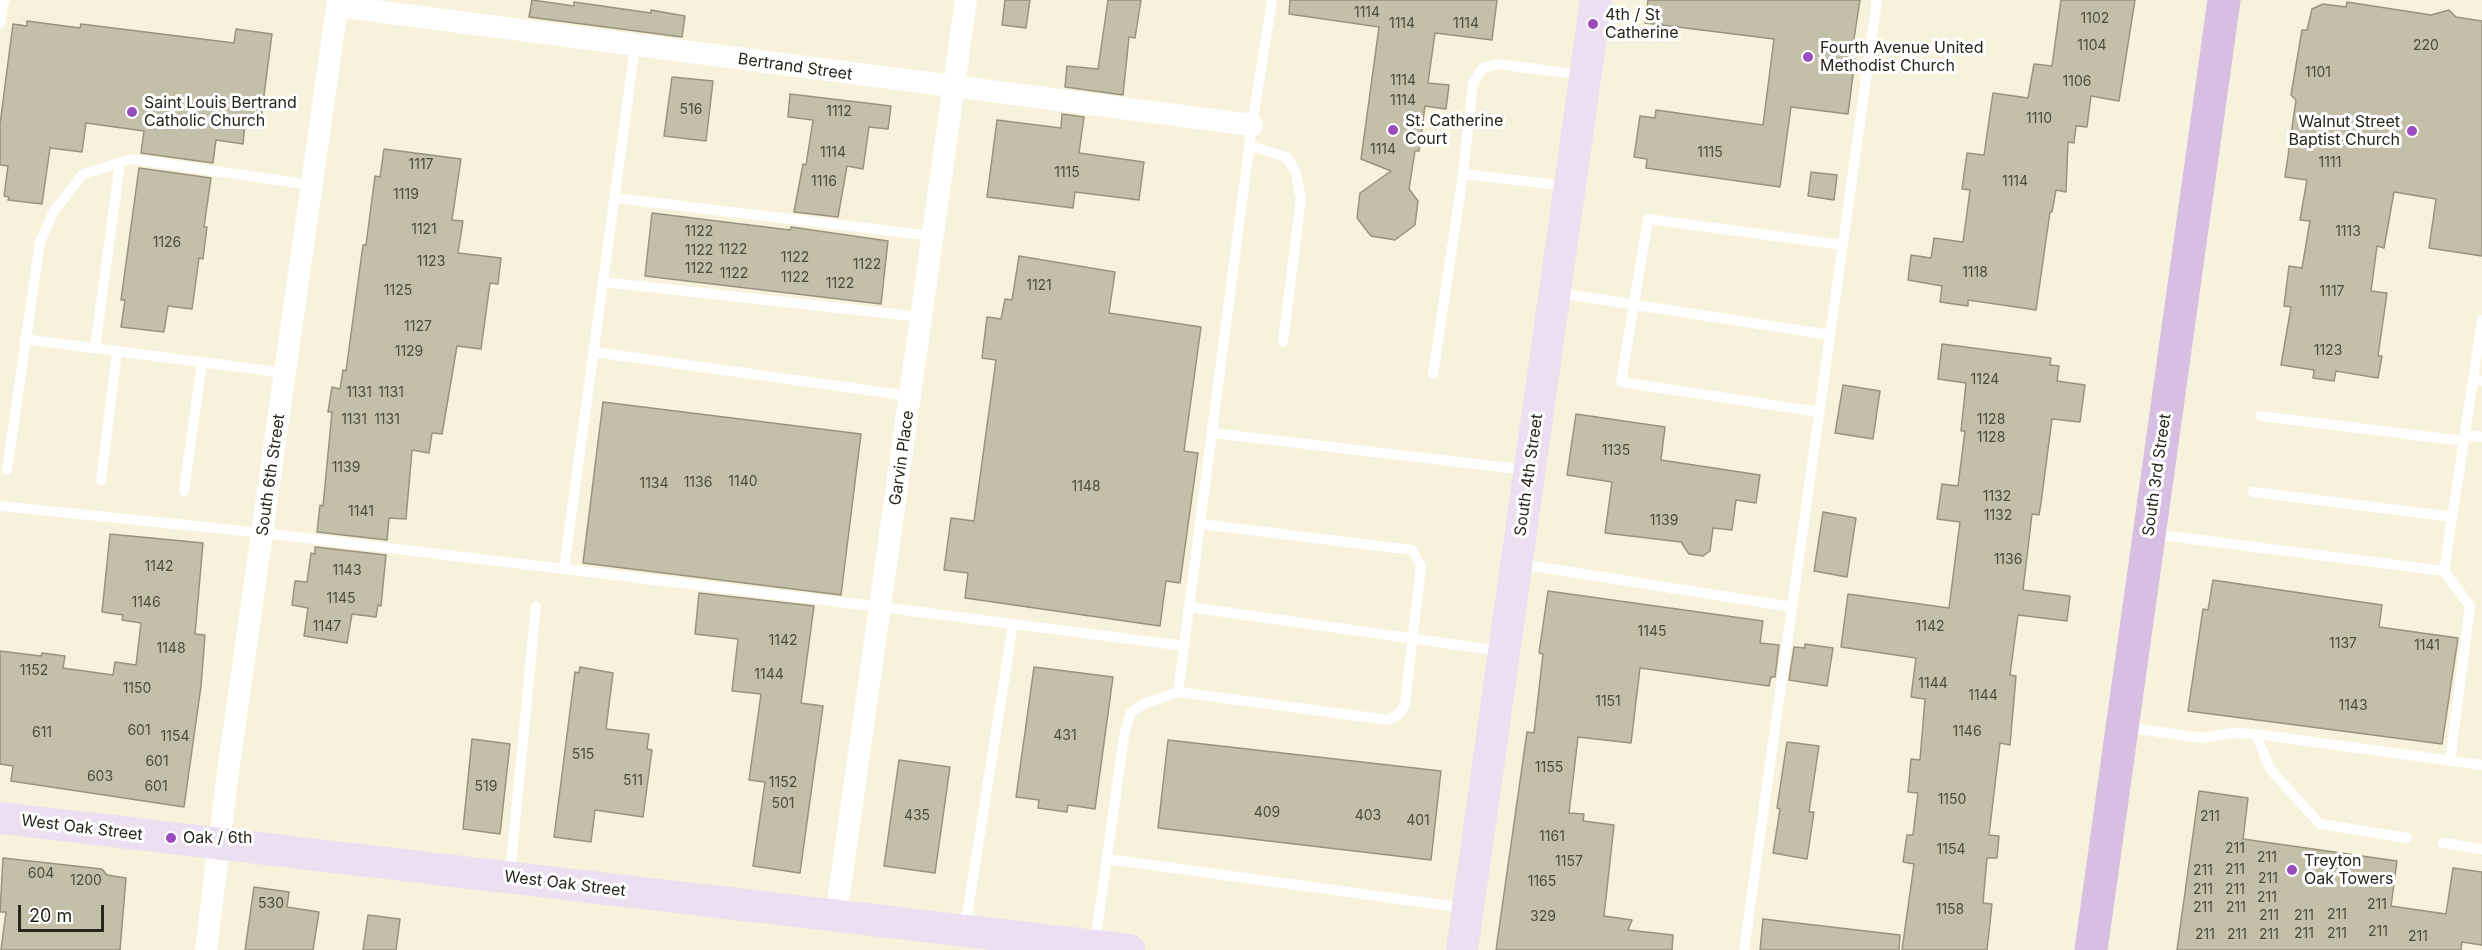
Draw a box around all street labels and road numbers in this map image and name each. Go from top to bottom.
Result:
street label: Bertrand Street [737,49,853,85]
street label: Garvin Place [886,409,918,507]
street label: South 3rd Street [2139,412,2175,538]
street label: South 6th Street [253,413,289,537]
street label: South 4th Street [1511,413,1547,537]
street label: West Oak Street [20,811,144,845]
street label: West Oak Street [503,867,627,901]

